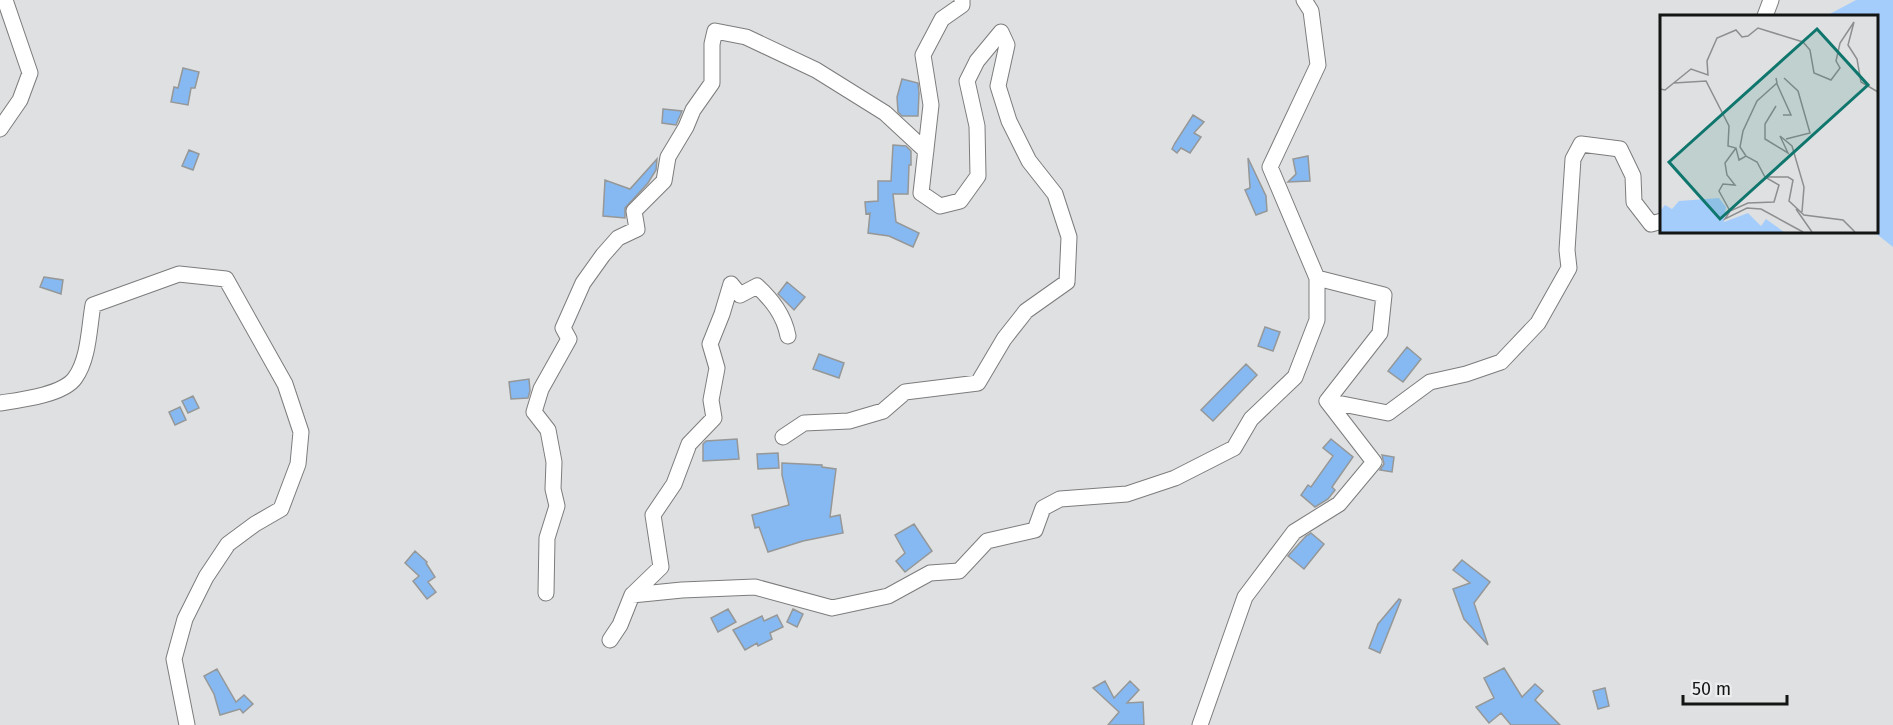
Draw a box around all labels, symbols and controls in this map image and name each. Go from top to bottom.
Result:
inset map [1660,15,1878,232]
scale bar [1683,668,1786,706]
text: 50 m [1692,678,1731,700]

